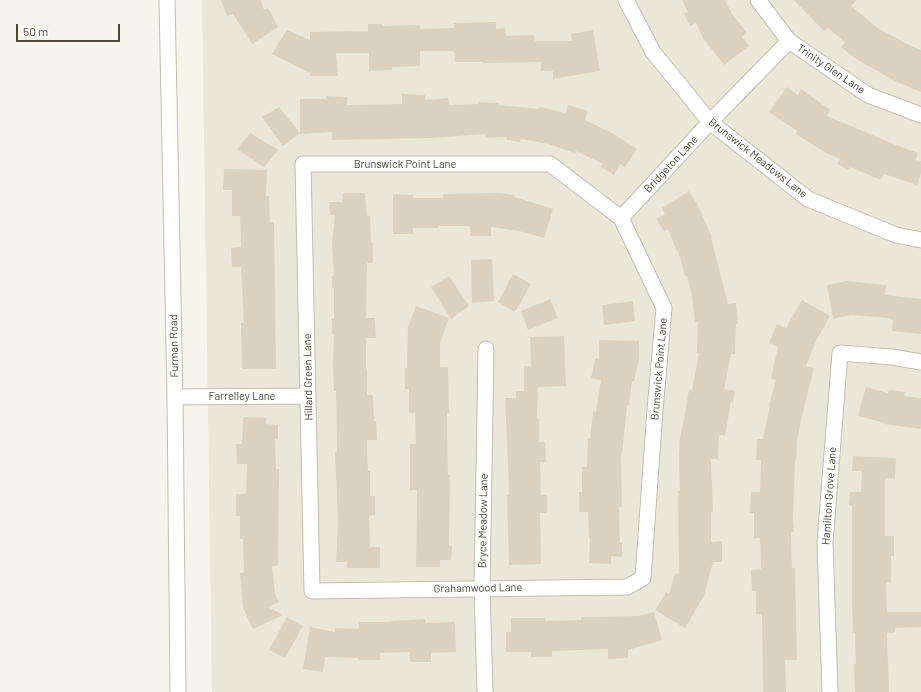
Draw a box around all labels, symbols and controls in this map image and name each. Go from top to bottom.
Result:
scale bar [18,16,122,42]
text: 50 m [23,24,48,38]
street label: Trinity Glen Lane [794,41,868,97]
street label: Brunswick Meadows Lane [706,115,810,201]
street label: Bridgeton Lane [641,133,701,195]
street label: Brunswick Point Lane [354,157,456,171]
street label: Furman Road [167,314,181,378]
street label: Brunswick Point Lane [648,317,670,421]
street label: Hillard Green Lane [301,333,315,421]
street label: Farrelley Lane [209,389,275,403]
street label: Hamilton Grove Lane [819,446,839,546]
street label: Bryce Meadow Lane [476,474,490,568]
street label: Grahamwood Lane [434,581,522,595]

